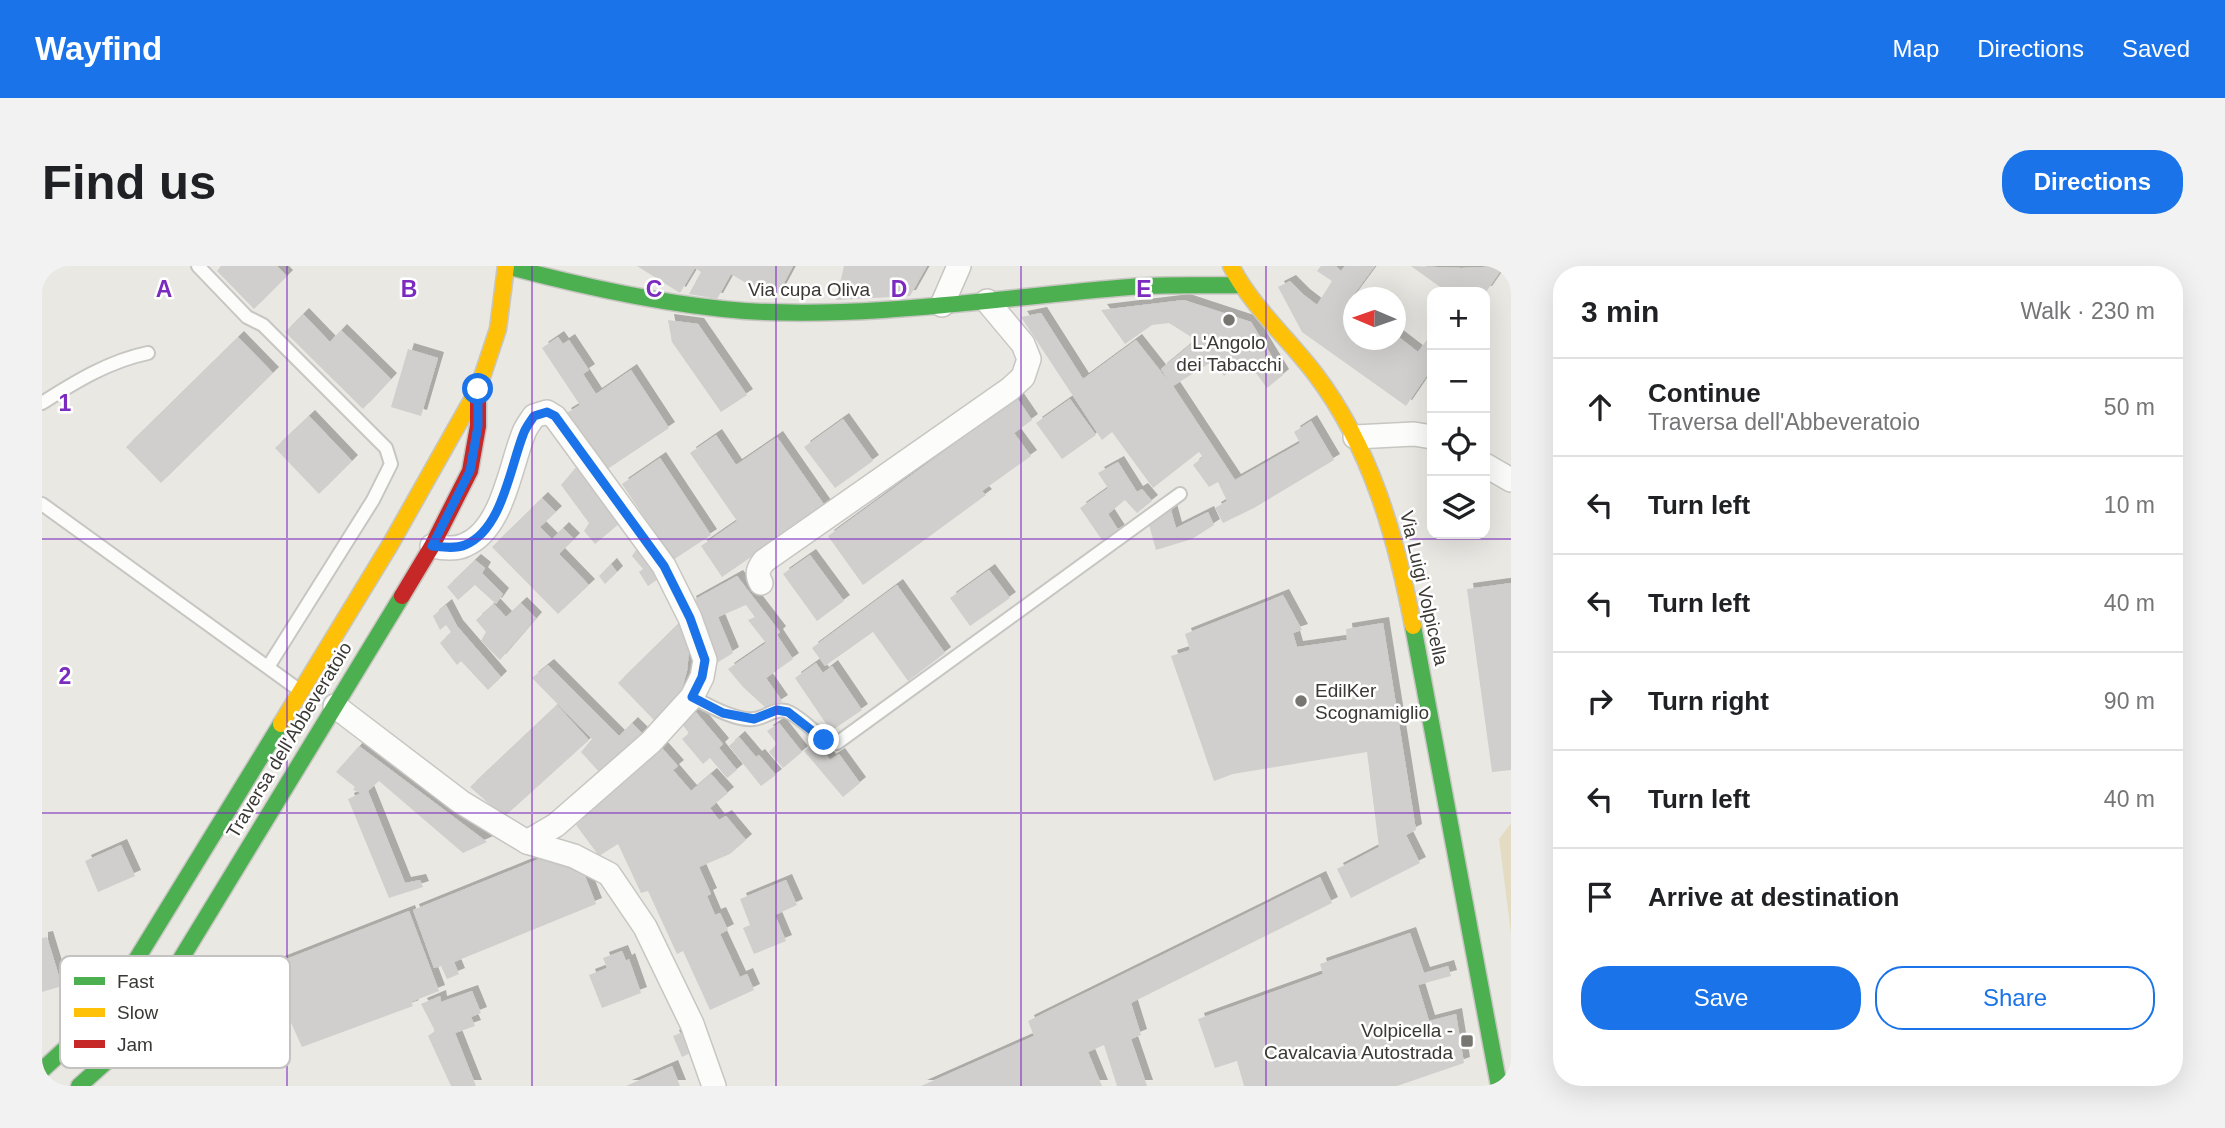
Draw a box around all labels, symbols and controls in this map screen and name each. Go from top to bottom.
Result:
text: Wayfind [35,30,162,67]
text: Map [1893,35,1939,62]
text: Directions [1977,35,2084,62]
text: Saved [2122,35,2190,62]
button: Directions [2002,150,2183,214]
text: Find us [42,155,216,209]
text: A [156,276,172,302]
text: B [401,276,417,302]
text: C [646,276,662,302]
text: D [891,276,907,302]
text: E [1136,276,1152,302]
street label: Via cupa Oliva [748,279,871,300]
north arrow [1343,287,1406,350]
map controls [1427,287,1490,539]
button: + [1427,287,1490,350]
text: 3 min [1581,295,1659,328]
text: Walk · 230 m [2020,298,2155,324]
marker: L'Angolo dei Tabacchi [1221,312,1237,328]
place label: L'Angolo dei Tabacchi [1176,332,1282,375]
button: − [1427,350,1490,413]
route start [462,373,493,404]
text: Continue [1648,378,1761,408]
icon: ahead [1581,388,1619,426]
text: 1 [59,390,72,416]
text: 50 m [2104,394,2155,420]
text: Traversa dell'Abbeveratoio [1648,409,1920,435]
button: locate [1427,413,1490,476]
button: layers [1427,476,1490,539]
icon: left [1581,486,1619,524]
text: Turn left [1648,490,1750,520]
text: 10 m [2104,492,2155,518]
street label: Via Luigi Volpicella [1396,509,1452,668]
icon: left [1581,584,1619,622]
text: Turn left [1648,588,1750,618]
text: 40 m [2104,590,2155,616]
street label: Traversa dell'Abbeveratoio [222,638,356,842]
text: 2 [59,663,71,689]
place label: EdilKer Scognamiglio [1315,680,1429,723]
icon: right [1581,682,1619,720]
text: Turn right [1648,686,1769,716]
text: 90 m [2104,688,2155,714]
marker: EdilKer Scognamiglio [1293,693,1309,709]
route end [808,724,839,755]
icon: left [1581,780,1619,818]
text: Turn left [1648,784,1750,814]
text: 40 m [2104,786,2155,812]
icon: arrive [1581,878,1619,916]
text: Arrive at destination [1648,882,1899,912]
legend [60,956,290,1068]
button: Save [1581,966,1861,1030]
button: Share [1875,966,2155,1030]
text: Fast [117,971,155,992]
text: Slow [117,1002,158,1023]
place label: Volpicella - Cavalcavia Autostrada [1264,1020,1453,1063]
marker: Volpicella - Cavalcavia Autostrada [1459,1033,1475,1049]
text: Jam [117,1034,153,1055]

